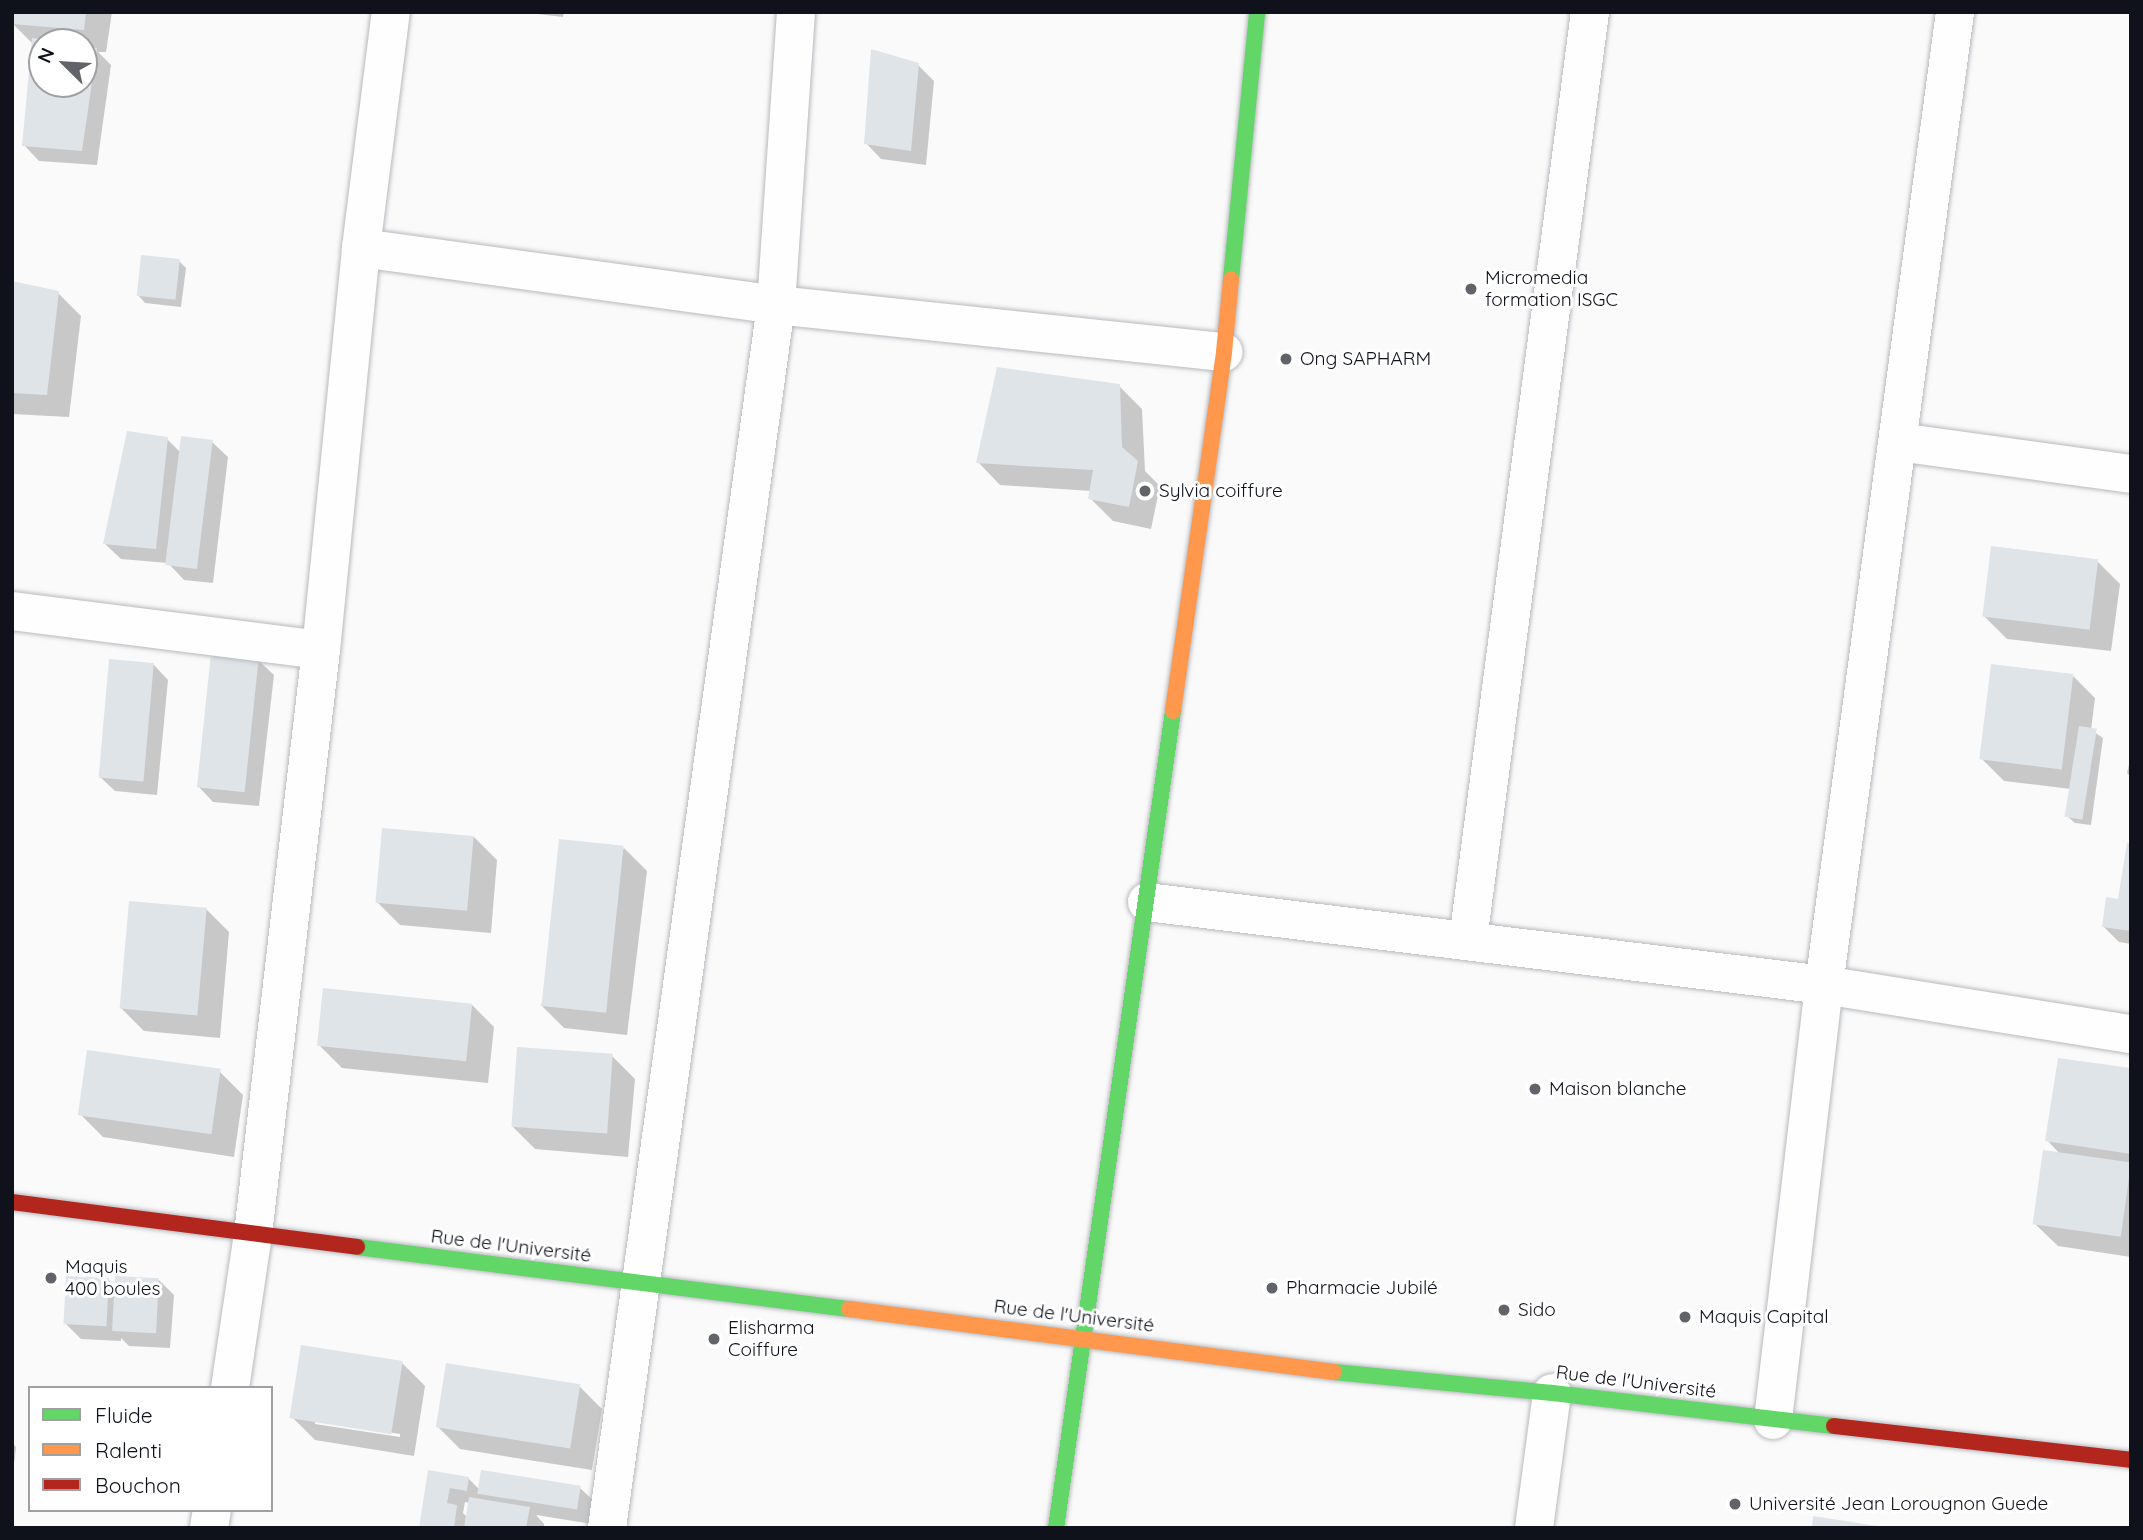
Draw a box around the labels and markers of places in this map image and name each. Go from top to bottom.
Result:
place label: Micromedia formation ISGC [1485,267,1618,311]
marker: Micromedia formation ISGC [1463,281,1479,297]
place label: Ong SAPHARM [1300,348,1431,370]
marker: Ong SAPHARM [1278,351,1294,367]
place label: Sylvia coiffure [1159,480,1283,502]
marker: Sylvia coiffure [1137,483,1153,499]
place label: Maison blanche [1549,1078,1687,1100]
marker: Maison blanche [1527,1081,1543,1097]
place label: Maquis 400 boules [65,1256,160,1300]
marker: Maquis 400 boules [43,1270,59,1286]
place label: Pharmacie Jubilé [1286,1277,1438,1299]
marker: Pharmacie Jubilé [1264,1280,1280,1296]
place label: Sido [1518,1299,1556,1321]
marker: Sido [1496,1302,1512,1318]
place label: Maquis Capital [1699,1306,1829,1328]
marker: Maquis Capital [1677,1309,1693,1325]
place label: Elisharma Coiffure [728,1317,815,1361]
marker: Elisharma Coiffure [706,1331,722,1347]
place label: Université Jean Lorougnon Guede [1749,1493,2048,1515]
marker: Université Jean Lorougnon Guede [1727,1496,1743,1512]

